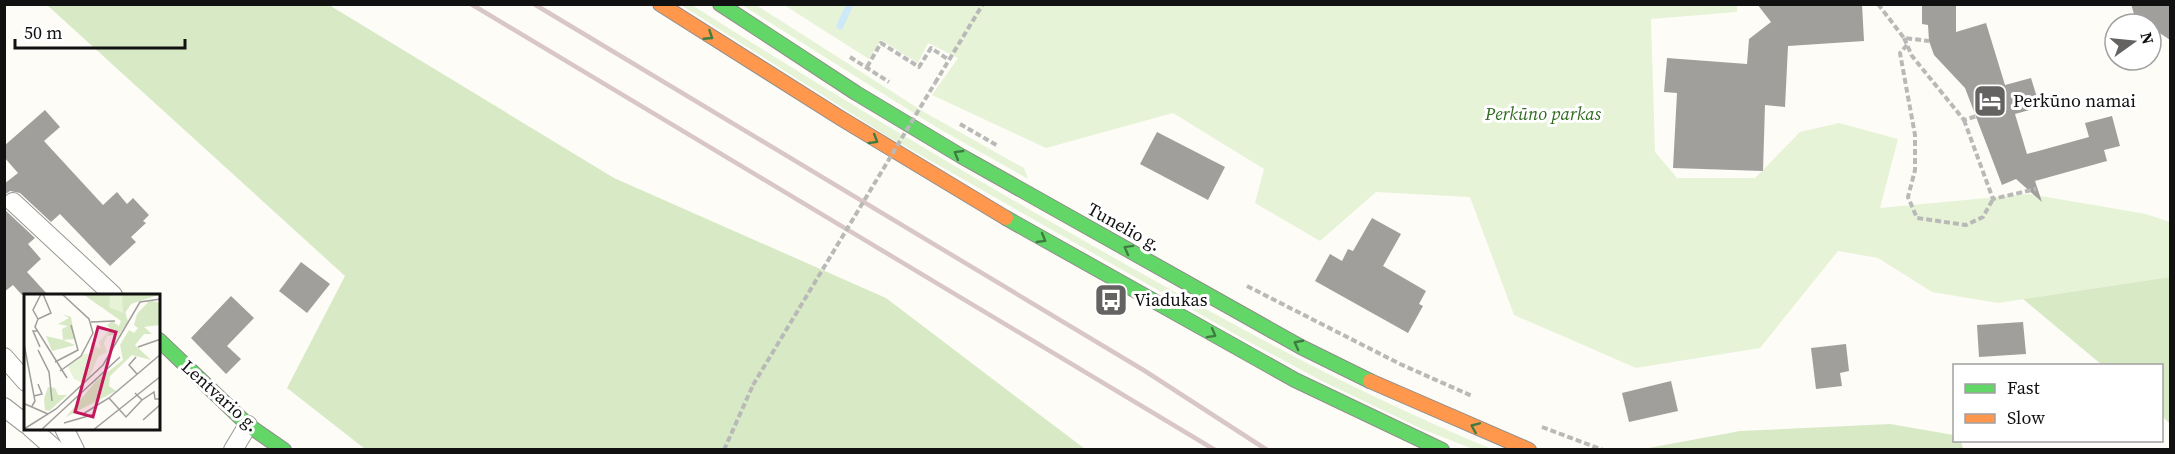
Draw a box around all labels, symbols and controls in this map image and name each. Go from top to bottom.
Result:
scale bar [15,12,184,50]
north arrow [2103,12,2163,72]
text: 50 m [24,20,62,45]
one-way arrow [702,29,713,40]
text: N [2135,30,2160,47]
hotel icon: Perkūno namai [1972,83,2008,119]
place label: Perkūno namai [2013,88,2136,113]
park label: Perkūno parkas [1484,101,1601,126]
one-way arrow [868,133,878,145]
one-way arrow [954,150,964,161]
street label: Tunelio g. [1083,196,1165,257]
one-way arrow [1036,232,1046,244]
one-way arrow [1124,245,1134,257]
bus stop icon: Viadukas [1093,282,1129,318]
place label: Viadukas [1134,287,1208,312]
inset map [24,294,160,430]
one-way arrow [1206,327,1216,338]
one-way arrow [1294,340,1304,351]
street label: Lentvario g. [176,354,265,437]
legend [1953,364,2163,442]
text: Fast [2007,375,2040,400]
text: Slow [2007,405,2045,430]
one-way arrow [1470,422,1481,434]

